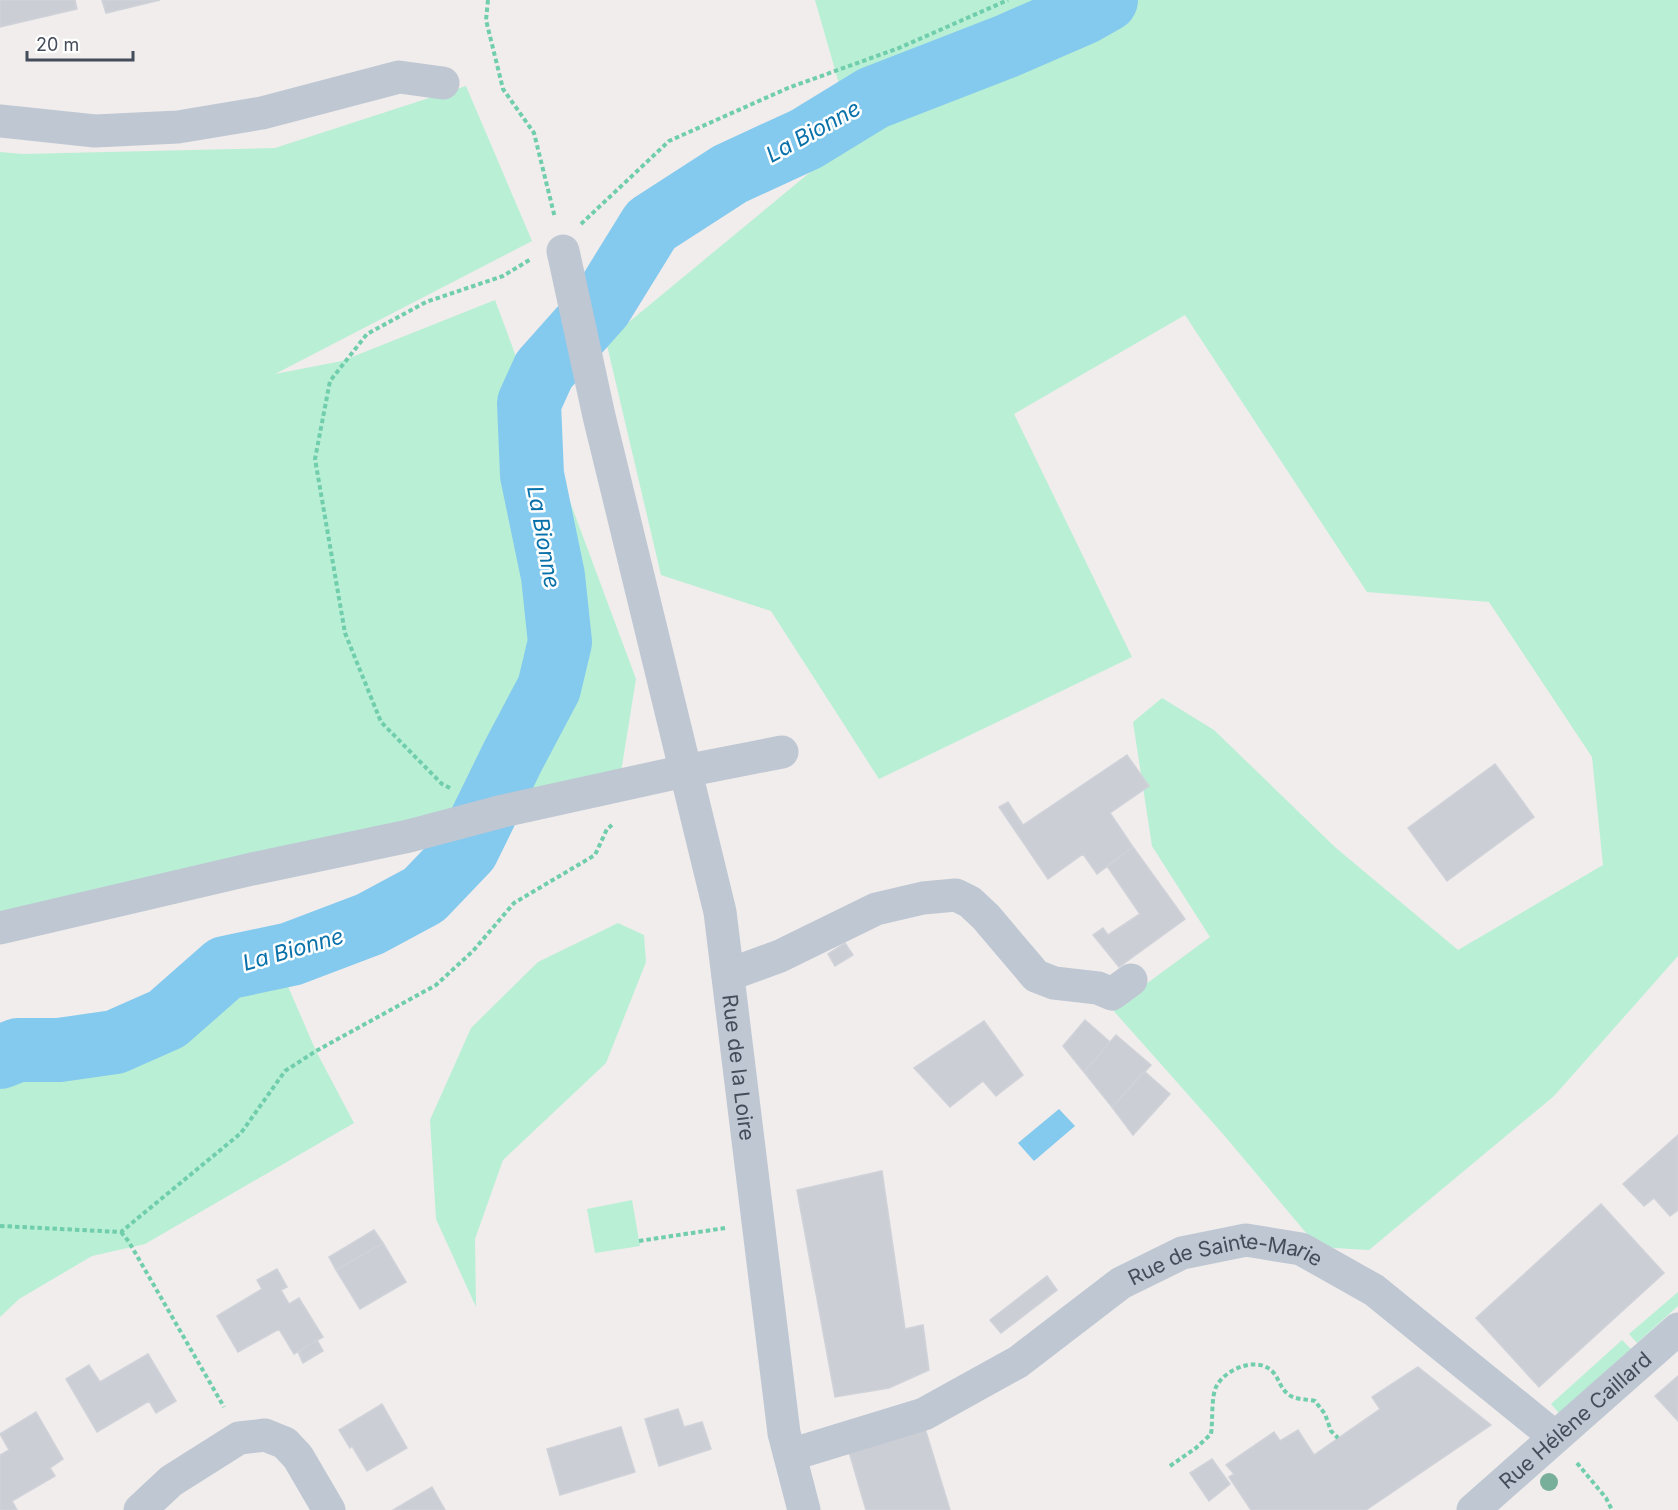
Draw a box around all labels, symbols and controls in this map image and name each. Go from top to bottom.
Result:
scale bar [27,24,134,62]
text: 20 m [36,34,79,55]
water label: La Bionne [761,94,865,168]
water label: La Bionne [522,484,566,590]
water label: La Bionne [240,922,346,976]
street label: Rue de la Loire [718,993,760,1142]
street label: Rue de Sainte-Marie [1124,1228,1327,1290]
street label: Rue Hélène Caillard [1494,1346,1656,1494]

